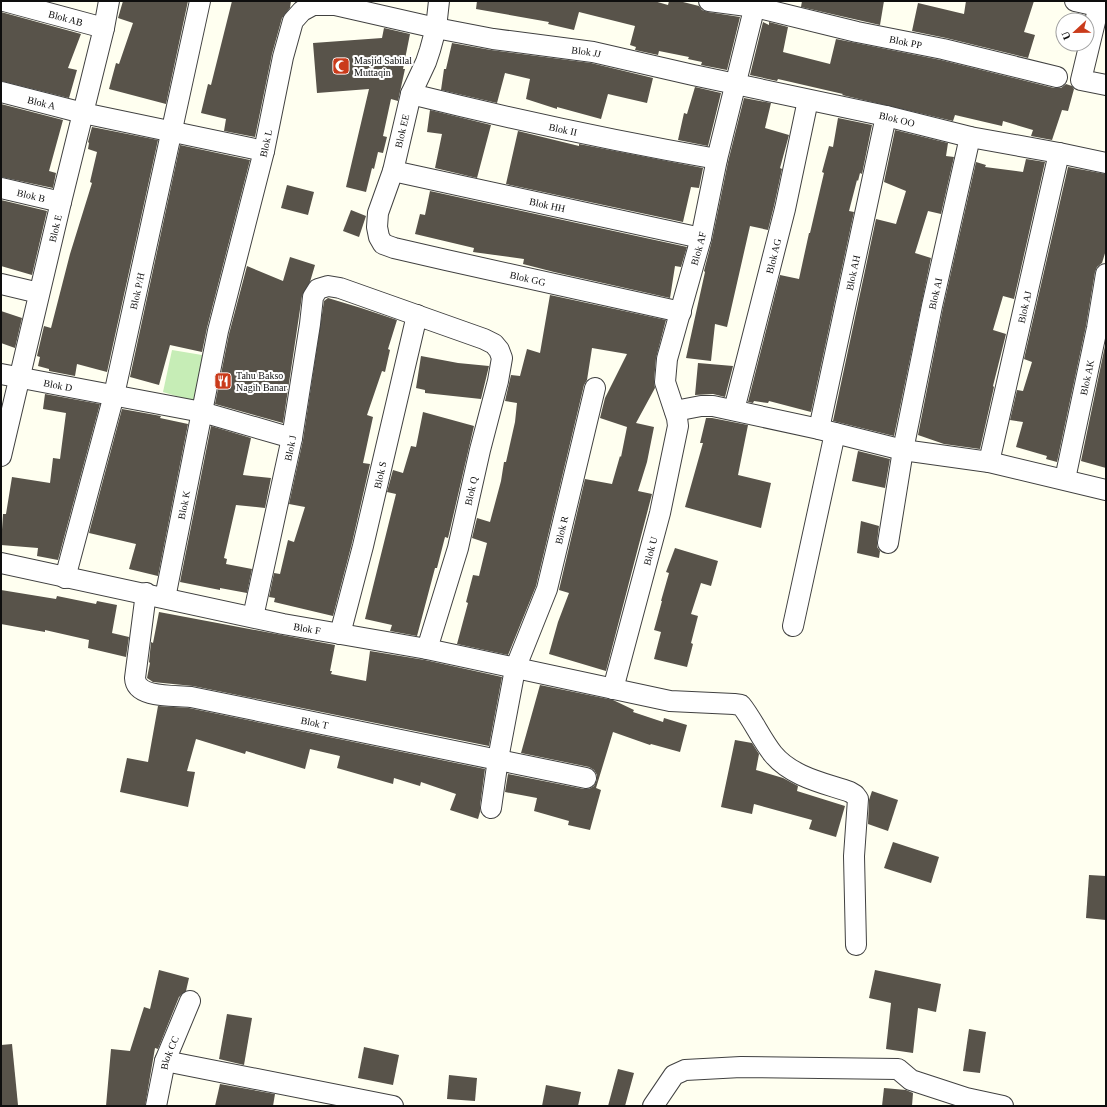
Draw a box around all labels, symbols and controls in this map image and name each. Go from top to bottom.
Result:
street label: Blok AB [47,8,85,28]
north arrow [1055,12,1095,52]
text: U [1059,30,1073,42]
street label: Blok PP [888,33,923,50]
street label: Blok JJ [571,44,602,59]
place label: Masjid Sabilal Muttaqin [354,55,412,78]
mosque icon: Masjid Sabilal Muttaqin [331,56,351,76]
street label: Blok A [26,94,58,111]
street label: Blok OO [878,109,916,129]
street label: Blok EE [393,113,411,149]
street label: Blok II [548,121,578,137]
street label: Blok L [257,128,274,158]
street label: Blok B [16,186,47,204]
street label: Blok HH [528,195,566,214]
street label: Blok E [46,213,63,243]
street label: Blok AF [688,230,708,266]
street label: Blok AG [763,237,783,275]
street label: Blok AH [843,254,862,291]
street label: Blok GG [509,269,547,287]
street label: Blok P/H [127,271,146,310]
street label: Blok AI [926,277,944,310]
street label: Blok AJ [1015,290,1033,324]
street label: Blok AK [1077,358,1096,396]
place label: Tahu Bakso Nagih Banar [236,370,287,393]
restaurant icon: Tahu Bakso Nagih Banar [213,371,233,391]
street label: Blok D [43,377,73,393]
street label: Blok J [282,434,298,462]
street label: Blok S [371,460,388,490]
street label: Blok Q [462,475,480,506]
street label: Blok K [175,489,192,520]
street label: Blok R [552,514,570,545]
street label: Blok U [641,535,659,566]
street label: Blok F [293,620,322,636]
street label: Blok T [300,714,329,731]
street label: Blok CC [158,1034,180,1070]

